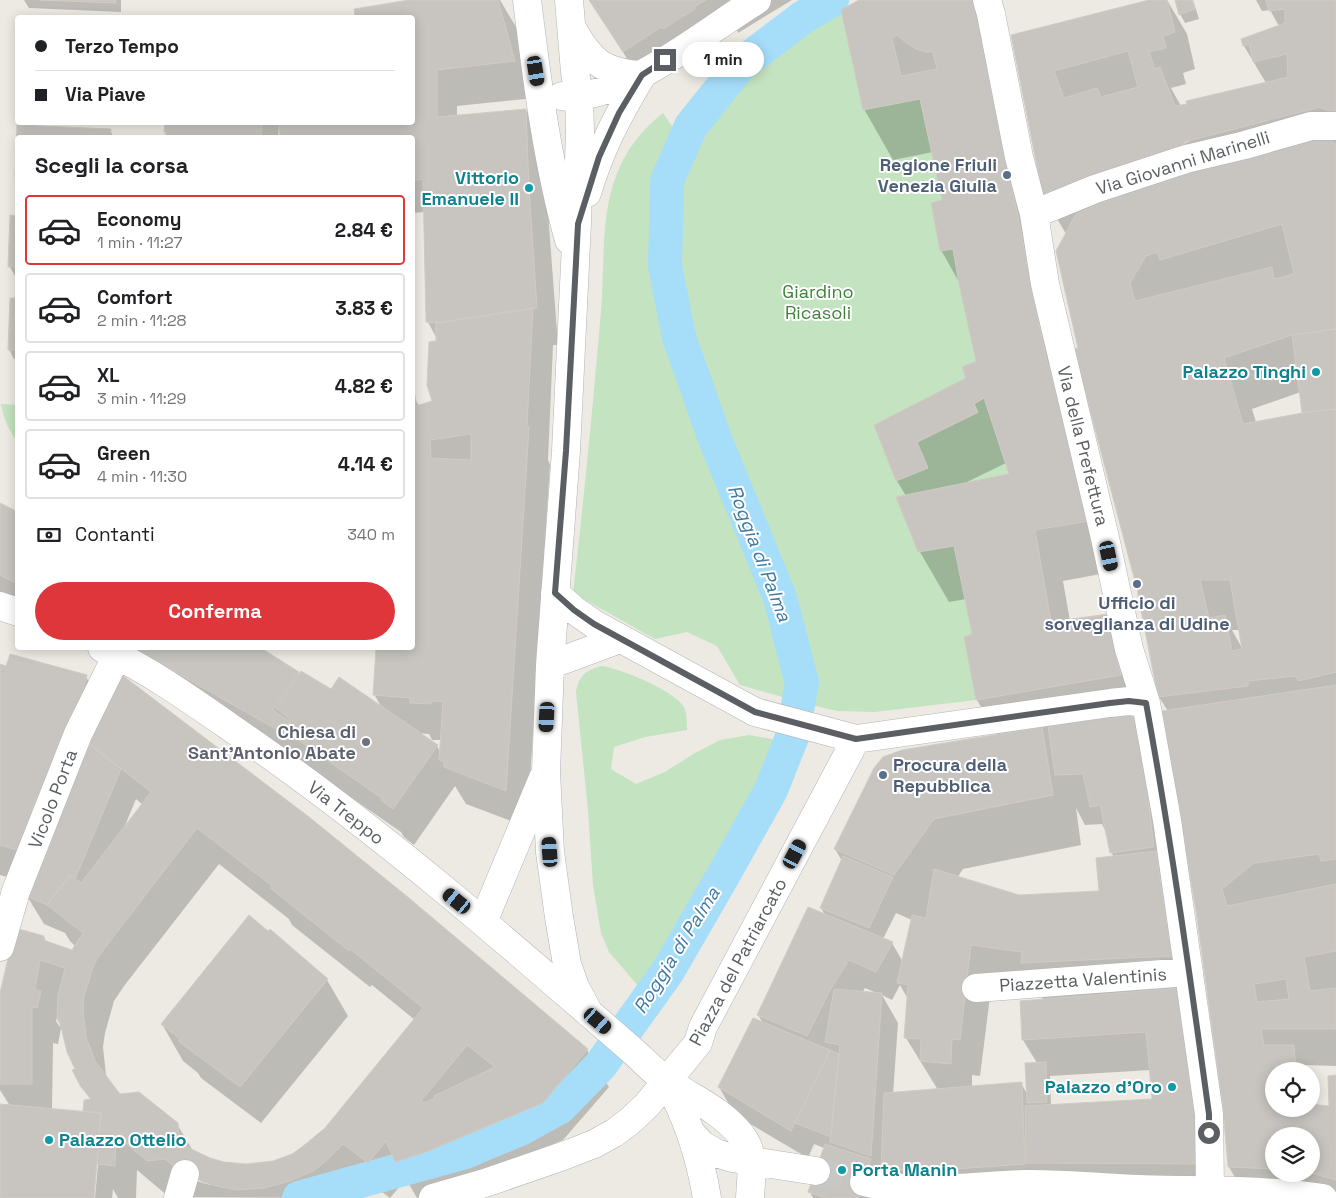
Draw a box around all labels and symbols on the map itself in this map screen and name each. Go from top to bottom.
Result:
callout: 1 min [682,42,765,78]
route end [654,49,676,71]
car [526,55,545,87]
street label: Via Giovanni Marinelli [1093,125,1273,200]
place label: Regione Friuli Venezia Giulia [878,153,998,197]
place label: Vittorio Emanuele II [422,166,519,210]
marker: Regione Friuli Venezia Giulia [1001,169,1013,181]
marker: Vittorio Emanuele II [523,182,535,194]
park label: Giardino Ricasoli [782,280,854,324]
place label: Palazzo Tinghi [1183,360,1306,383]
street label: Via della Prefettura [1052,363,1115,528]
marker: Palazzo Tinghi [1310,366,1322,378]
water label: Roggia di Palma [722,481,797,625]
car [1098,540,1119,572]
marker: Ufficio di sorveglianza di Udine [1131,578,1143,590]
place label: Ufficio di sorveglianza di Udine [1044,591,1230,635]
car [538,702,555,732]
place label: Chiesa di Sant'Antonio Abate [188,720,356,764]
marker: Chiesa di Sant'Antonio Abate [360,736,372,748]
street label: Vicolo Porta [23,746,82,852]
place label: Procura della Repubblica [893,753,1008,797]
marker: Procura della Repubblica [877,769,889,781]
street label: Via Treppo [303,776,389,850]
car [541,837,558,867]
car [781,837,808,871]
street label: Piazza del Patriarcato [684,874,792,1050]
water label: Roggia di Palma [628,882,725,1018]
car [440,886,473,916]
street label: Piazzetta Valentinis [998,962,1167,997]
car [581,1005,614,1037]
place label: Palazzo d'Oro [1045,1075,1162,1098]
marker: Palazzo d'Oro [1166,1081,1178,1093]
route start [1198,1122,1220,1144]
place label: Palazzo Ottelio [59,1128,187,1151]
marker: Palazzo Ottelio [43,1134,55,1146]
place label: Porta Manin [852,1158,957,1181]
marker: Porta Manin [836,1164,848,1176]

